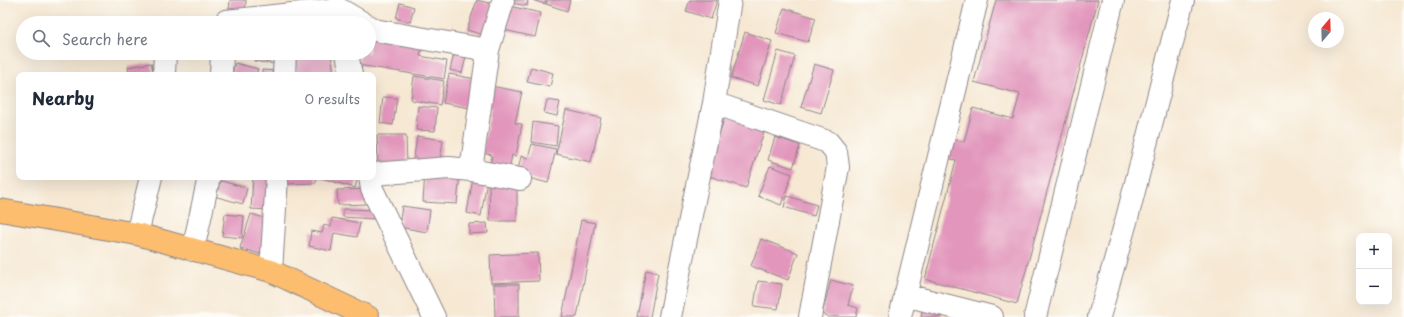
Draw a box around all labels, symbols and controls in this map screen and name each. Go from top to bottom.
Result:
north arrow [1308,12,1344,48]
search box [16,16,376,60]
icon: search [30,27,52,49]
text: Search here [62,27,148,50]
text: Nearby [32,85,94,111]
text: 0 results [305,89,360,108]
map controls [1356,233,1392,305]
button: + [1356,233,1392,269]
button: − [1356,269,1392,305]

